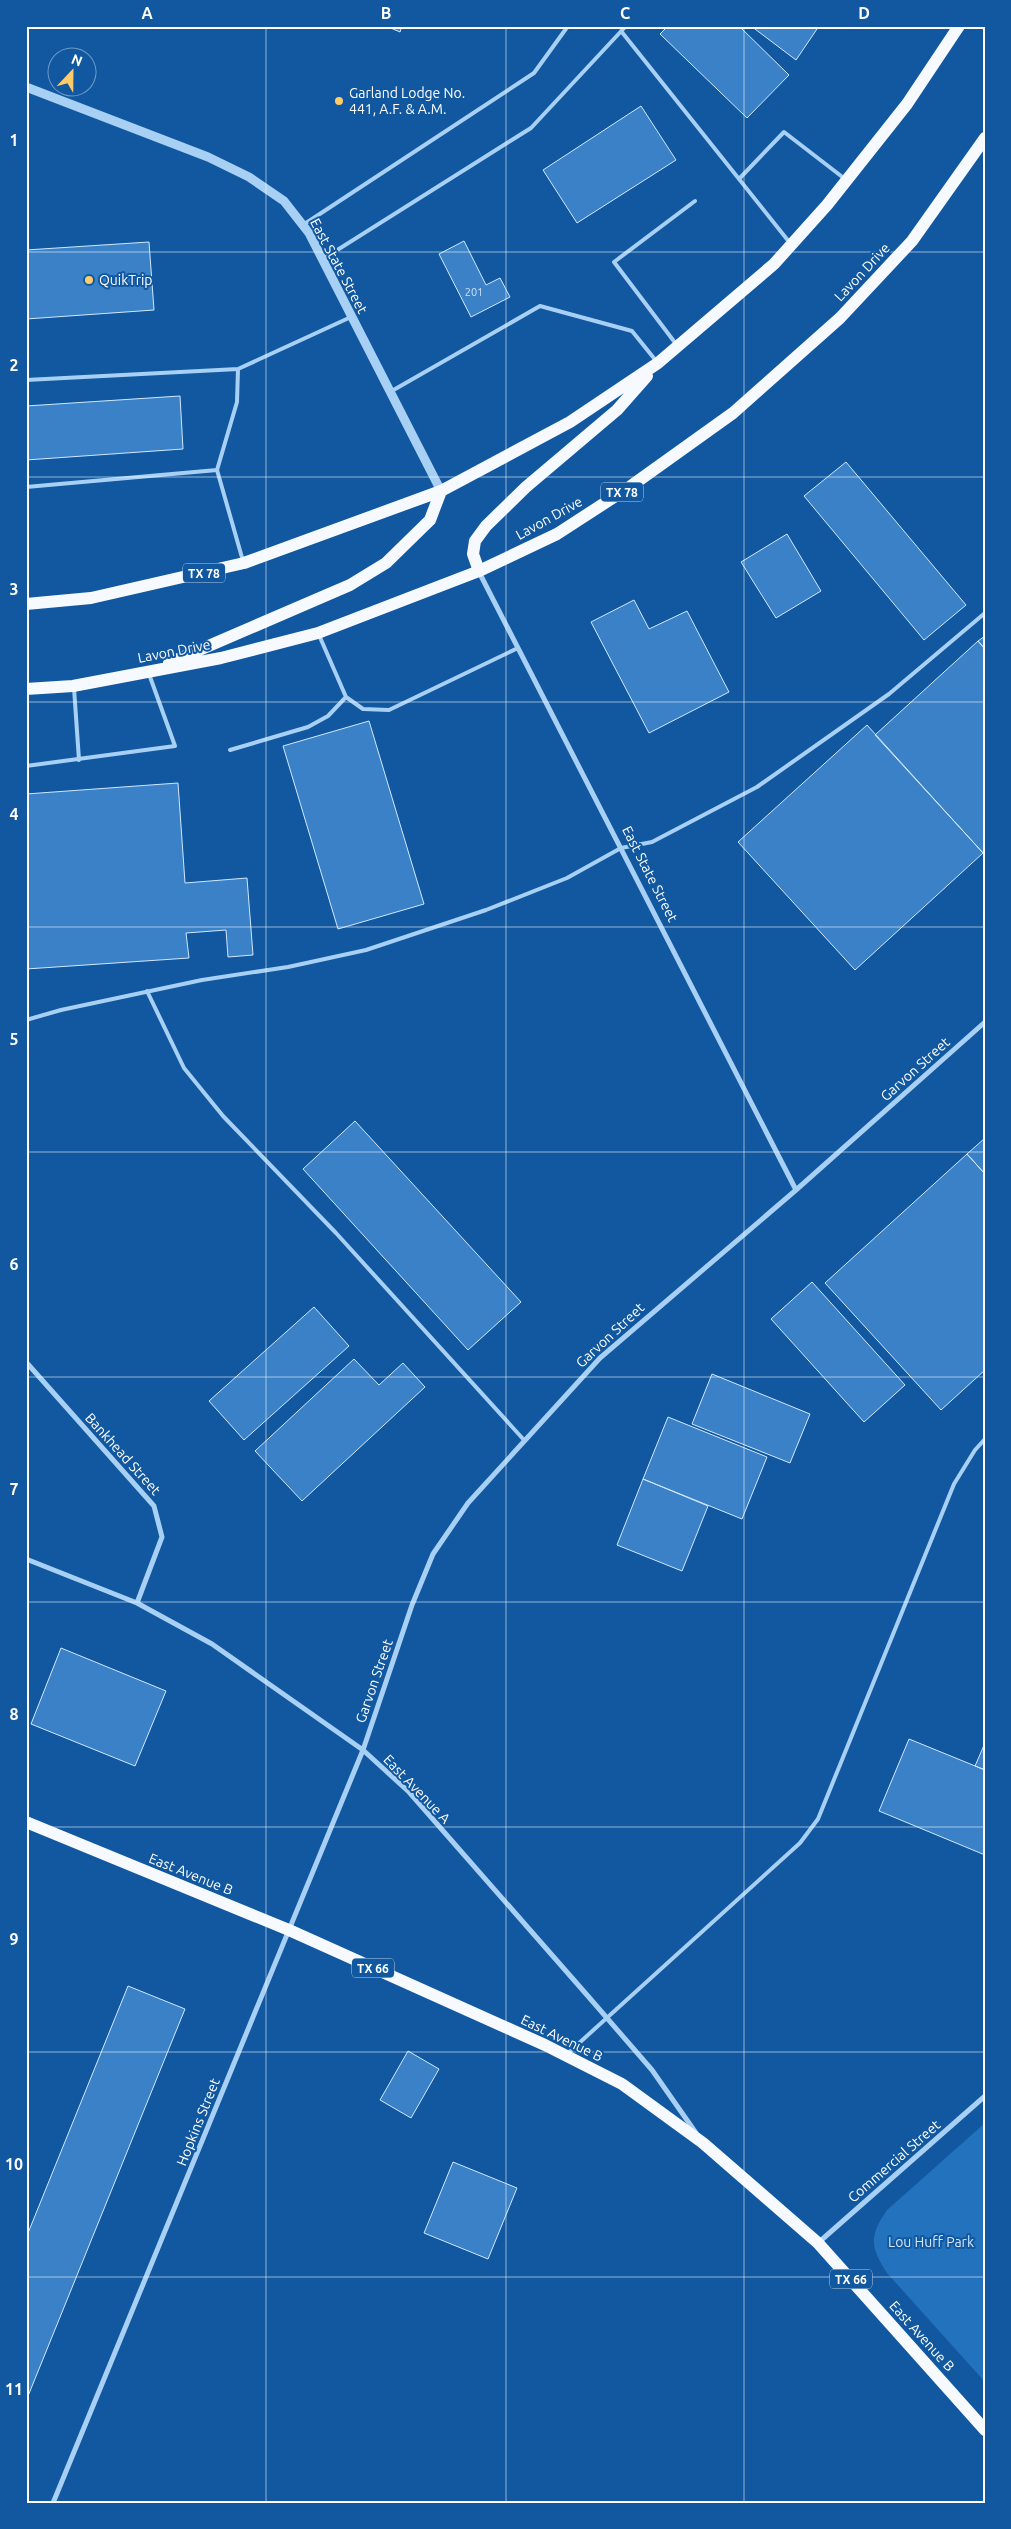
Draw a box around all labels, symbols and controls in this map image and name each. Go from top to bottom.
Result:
text: A [141,4,153,22]
text: B [381,4,391,22]
text: C [620,4,630,22]
text: D [858,4,870,22]
north arrow [48,48,98,98]
text: N [69,51,85,69]
place label: Garland Lodge No. 441, A.F. & A.M. [349,85,465,117]
marker: Garland Lodge No. 441, A.F. & A.M. [333,95,345,107]
text: 1 [9,131,19,149]
street label: East State Street [307,216,371,317]
street label: Lavon Drive [831,240,893,304]
place label: QuikTrip [99,272,153,288]
marker: QuikTrip [83,274,95,286]
house number: 201 [465,286,483,298]
text: 2 [9,356,19,374]
road number: TX 78 [601,482,643,502]
street label: Lavon Drive [513,493,585,543]
road number: TX 78 [183,564,225,582]
text: 3 [9,580,19,598]
street label: Lavon Drive [136,636,212,666]
text: 4 [9,805,19,823]
street label: East State Street [619,823,681,925]
text: 5 [9,1030,19,1048]
street label: Garvon Street [877,1033,953,1104]
text: 6 [9,1255,19,1273]
street label: Garvon Street [573,1299,648,1371]
street label: Bankhead Street [82,1410,164,1499]
text: 7 [9,1480,19,1498]
street label: Garvon Street [352,1637,396,1725]
text: 8 [9,1705,19,1723]
street label: East Avenue A [380,1751,454,1827]
street label: East Avenue B [147,1850,235,1898]
text: 9 [9,1930,19,1948]
road number: TX 66 [352,1959,394,1978]
street label: East Avenue B [518,2011,606,2065]
street label: Hopkins Street [173,2075,223,2168]
street label: Commercial Street [845,2116,944,2205]
text: 10 [5,2155,23,2173]
park label: Lou Huff Park [888,2234,974,2250]
road number: TX 66 [830,2270,872,2288]
street label: East Avenue B [886,2298,958,2375]
text: 11 [5,2380,23,2398]

